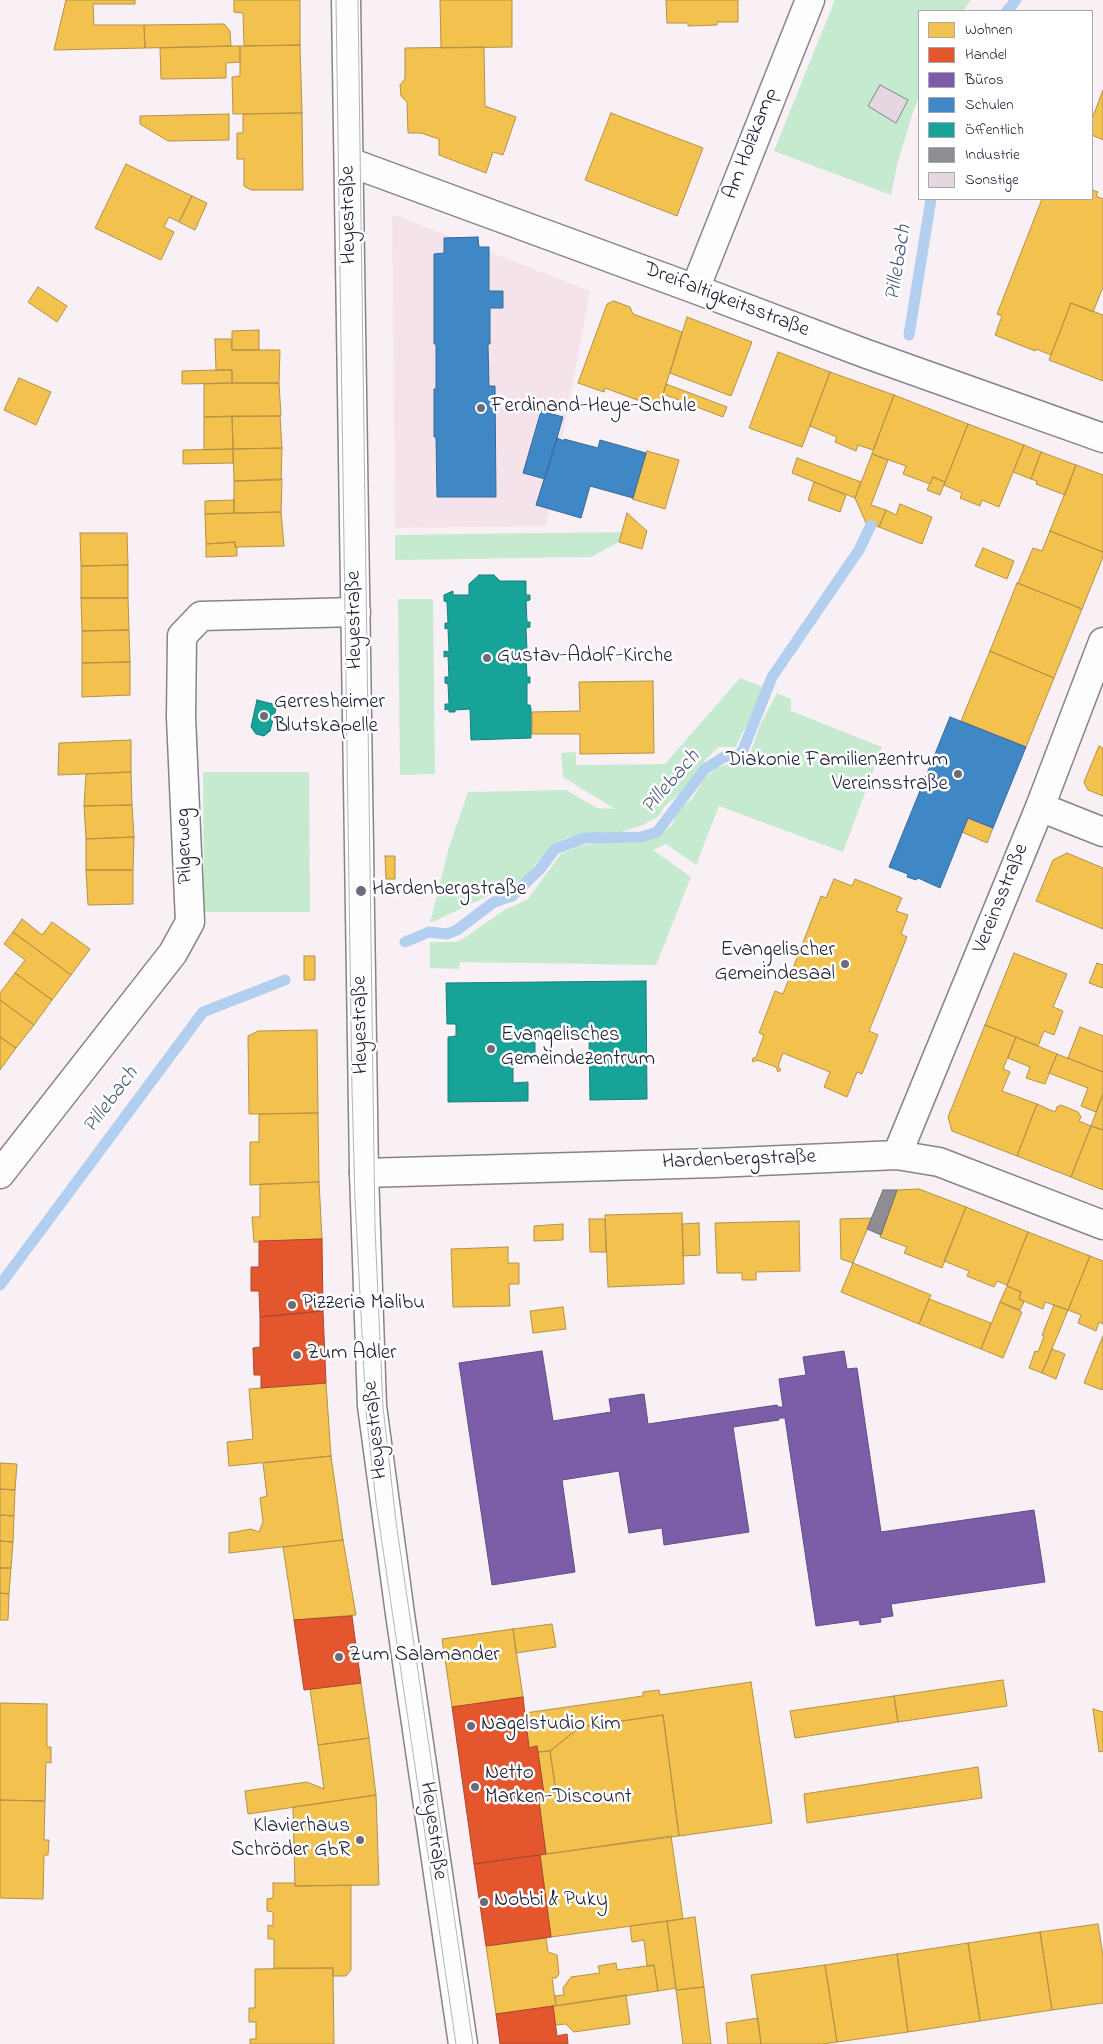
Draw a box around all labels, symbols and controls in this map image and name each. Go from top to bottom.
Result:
legend [918,10,1093,200]
text: Wohnen [965,19,1013,41]
text: Handel [965,44,1007,66]
text: Büros [965,69,1004,91]
street label: Am Holzkamp [719,85,785,203]
text: Schulen [965,94,1014,116]
text: Öffentlich [965,119,1024,141]
text: Industrie [965,144,1020,166]
street label: Heyestraße [337,165,363,265]
text: Sonstige [965,169,1019,191]
water label: Pillebach [881,223,919,303]
street label: Dreifaltigkeitsstraße [640,258,812,344]
place label: Ferdinand-Heye-Schule [491,395,696,421]
marker: Ferdinand-Heye-Schule [475,402,487,414]
street label: Heyestraße [343,570,369,670]
place label: Gustav-Adolf-Kirche [497,645,673,671]
marker: Gustav-Adolf-Kirche [481,652,493,664]
place label: Gerresheimer Blutskapelle [274,691,385,741]
marker: Gerresheimer Blutskapelle [258,710,270,722]
water label: Pillebach [637,746,707,820]
place label: Diakonie Familienzentrum Vereinsstraße [726,749,948,799]
marker: Diakonie Familienzentrum Vereinsstraße [952,768,964,780]
street label: Pilgerweg [172,807,200,885]
street label: Vereinsstraße [969,841,1035,957]
place label: Hardenbergstraße [372,878,526,904]
marker: Hardenbergstraße [354,884,368,898]
place label: Evangelischer Gemeindesaal [714,939,835,989]
marker: Evangelischer Gemeindesaal [839,958,851,970]
street label: Heyestraße [349,975,375,1075]
place label: Evangelisches Gemeindezentrum [501,1024,655,1074]
marker: Evangelisches Gemeindezentrum [485,1043,497,1055]
water label: Pillebach [78,1063,146,1139]
street label: Hardenbergstraße [662,1146,816,1176]
place label: Pizzeria Malibu [302,1292,425,1318]
marker: Pizzeria Malibu [286,1299,298,1311]
place label: Zum Adler [307,1342,397,1368]
marker: Zum Adler [291,1349,303,1361]
street label: Heyestraße [359,1380,395,1480]
place label: Zum Salamander [349,1644,500,1670]
marker: Zum Salamander [333,1651,345,1663]
place label: Nagelstudio Kim [481,1713,621,1739]
marker: Nagelstudio Kim [465,1720,477,1732]
place label: Netto Marken-Discount [485,1762,632,1812]
street label: Heyestraße [413,1780,451,1882]
marker: Netto Marken-Discount [469,1781,481,1793]
place label: Klavierhaus Schröder GbR [231,1815,350,1865]
marker: Klavierhaus Schröder GbR [354,1834,366,1846]
place label: Nobbi & Puky [494,1889,608,1915]
marker: Nobbi & Puky [478,1896,490,1908]

